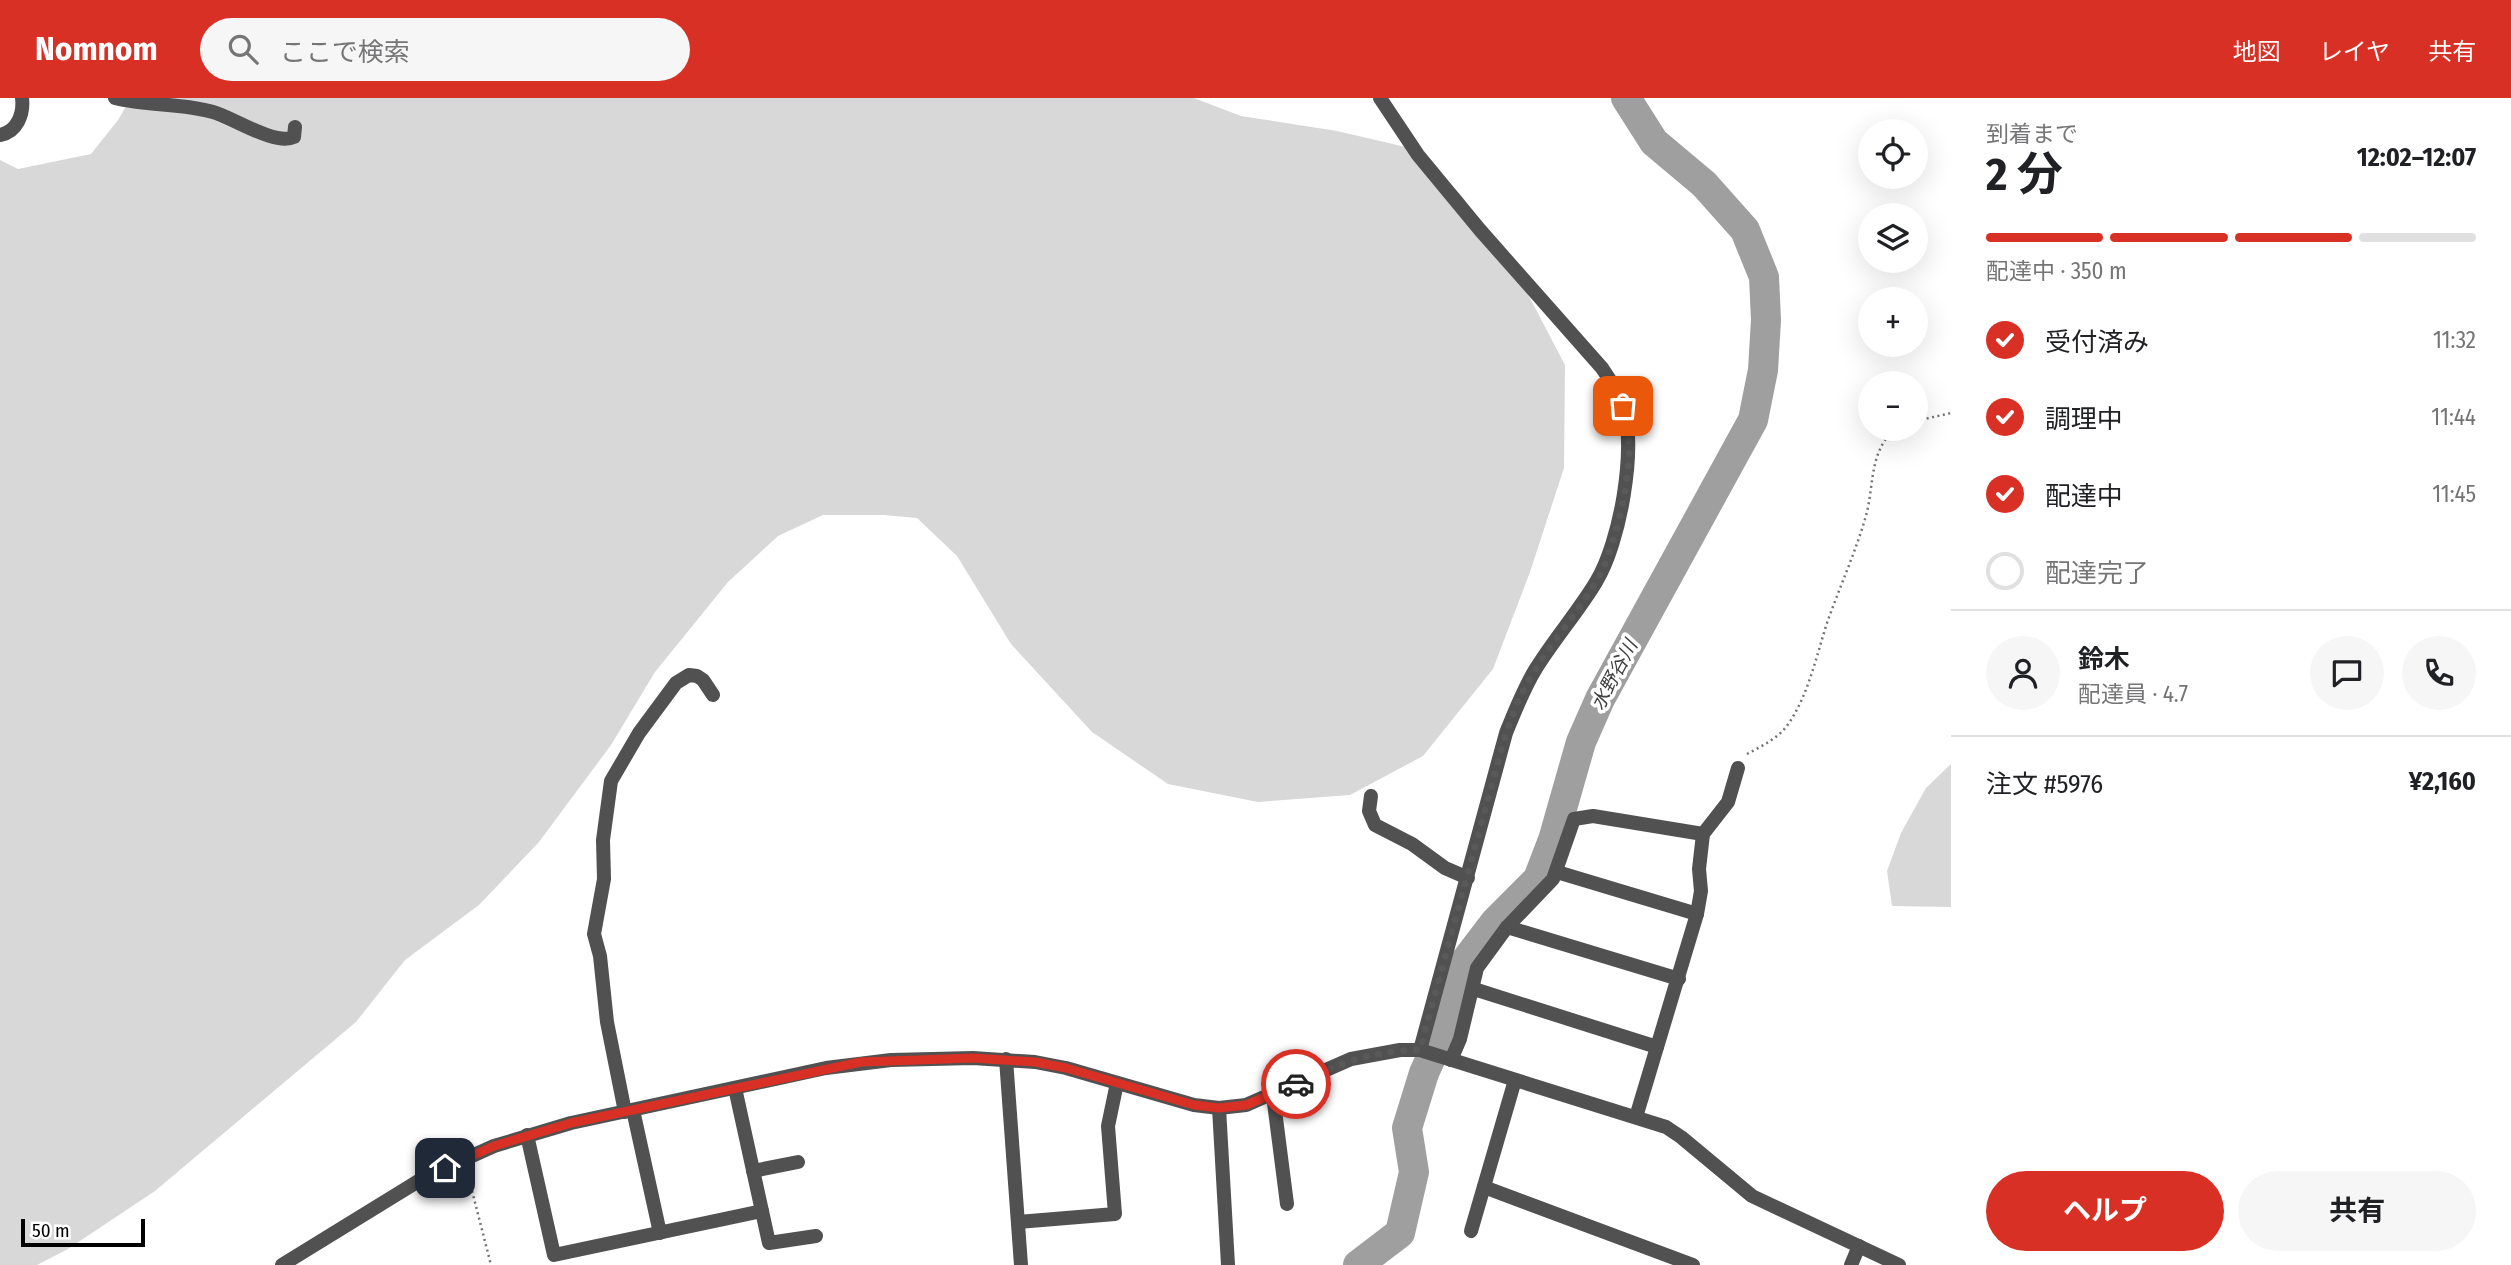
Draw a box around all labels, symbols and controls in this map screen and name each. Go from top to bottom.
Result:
search box [200,18,690,81]
text: Nomnom [35,29,158,69]
icon: search [224,30,262,68]
text: ここで検索 [280,37,410,68]
text: 地図 [2233,38,2281,66]
text: レイヤ [2319,38,2390,66]
text: 共有 [2428,38,2476,66]
map controls [1858,119,1928,441]
button: locate [1858,119,1928,189]
text: 到着まで [1986,120,2078,148]
text: 12:02–12:07 [2357,142,2476,173]
text: 2 分 [1986,147,2063,202]
button: layers [1858,203,1928,273]
text: 配達中 · 350 m [1986,257,2127,285]
button: + [1858,287,1928,357]
icon: check [1986,321,2024,359]
text: 11:32 [2433,326,2476,354]
text: 受付済み [2045,327,2149,358]
button: − [1858,371,1928,441]
pin [1593,376,1653,436]
icon: bag [1604,387,1642,425]
icon: check [1986,398,2024,436]
text: 11:44 [2431,403,2476,431]
text: 調理中 [2045,404,2123,435]
icon: check [1986,475,2024,513]
text: 11:45 [2432,480,2476,508]
text: 配達中 [2045,481,2123,512]
text: 配達完了 [2045,558,2149,589]
water label: 水野谷川 [1586,634,1643,714]
button: person [1986,636,2060,710]
button: chat [2310,636,2384,710]
button: phone [2402,636,2476,710]
text: 鈴木 [2078,644,2130,675]
text: 配達員 · 4.7 [2078,680,2188,708]
text: ¥2,160 [2409,766,2476,797]
text: 注文 #5976 [1986,769,2103,800]
courier [1261,1049,1331,1119]
icon: car [1277,1065,1315,1103]
pin [415,1138,475,1198]
icon: home [426,1149,464,1187]
button: ヘルプ [1986,1171,2224,1251]
button: 共有 [2238,1171,2476,1251]
scale bar [21,1216,145,1248]
text: 50 m [32,1219,70,1242]

